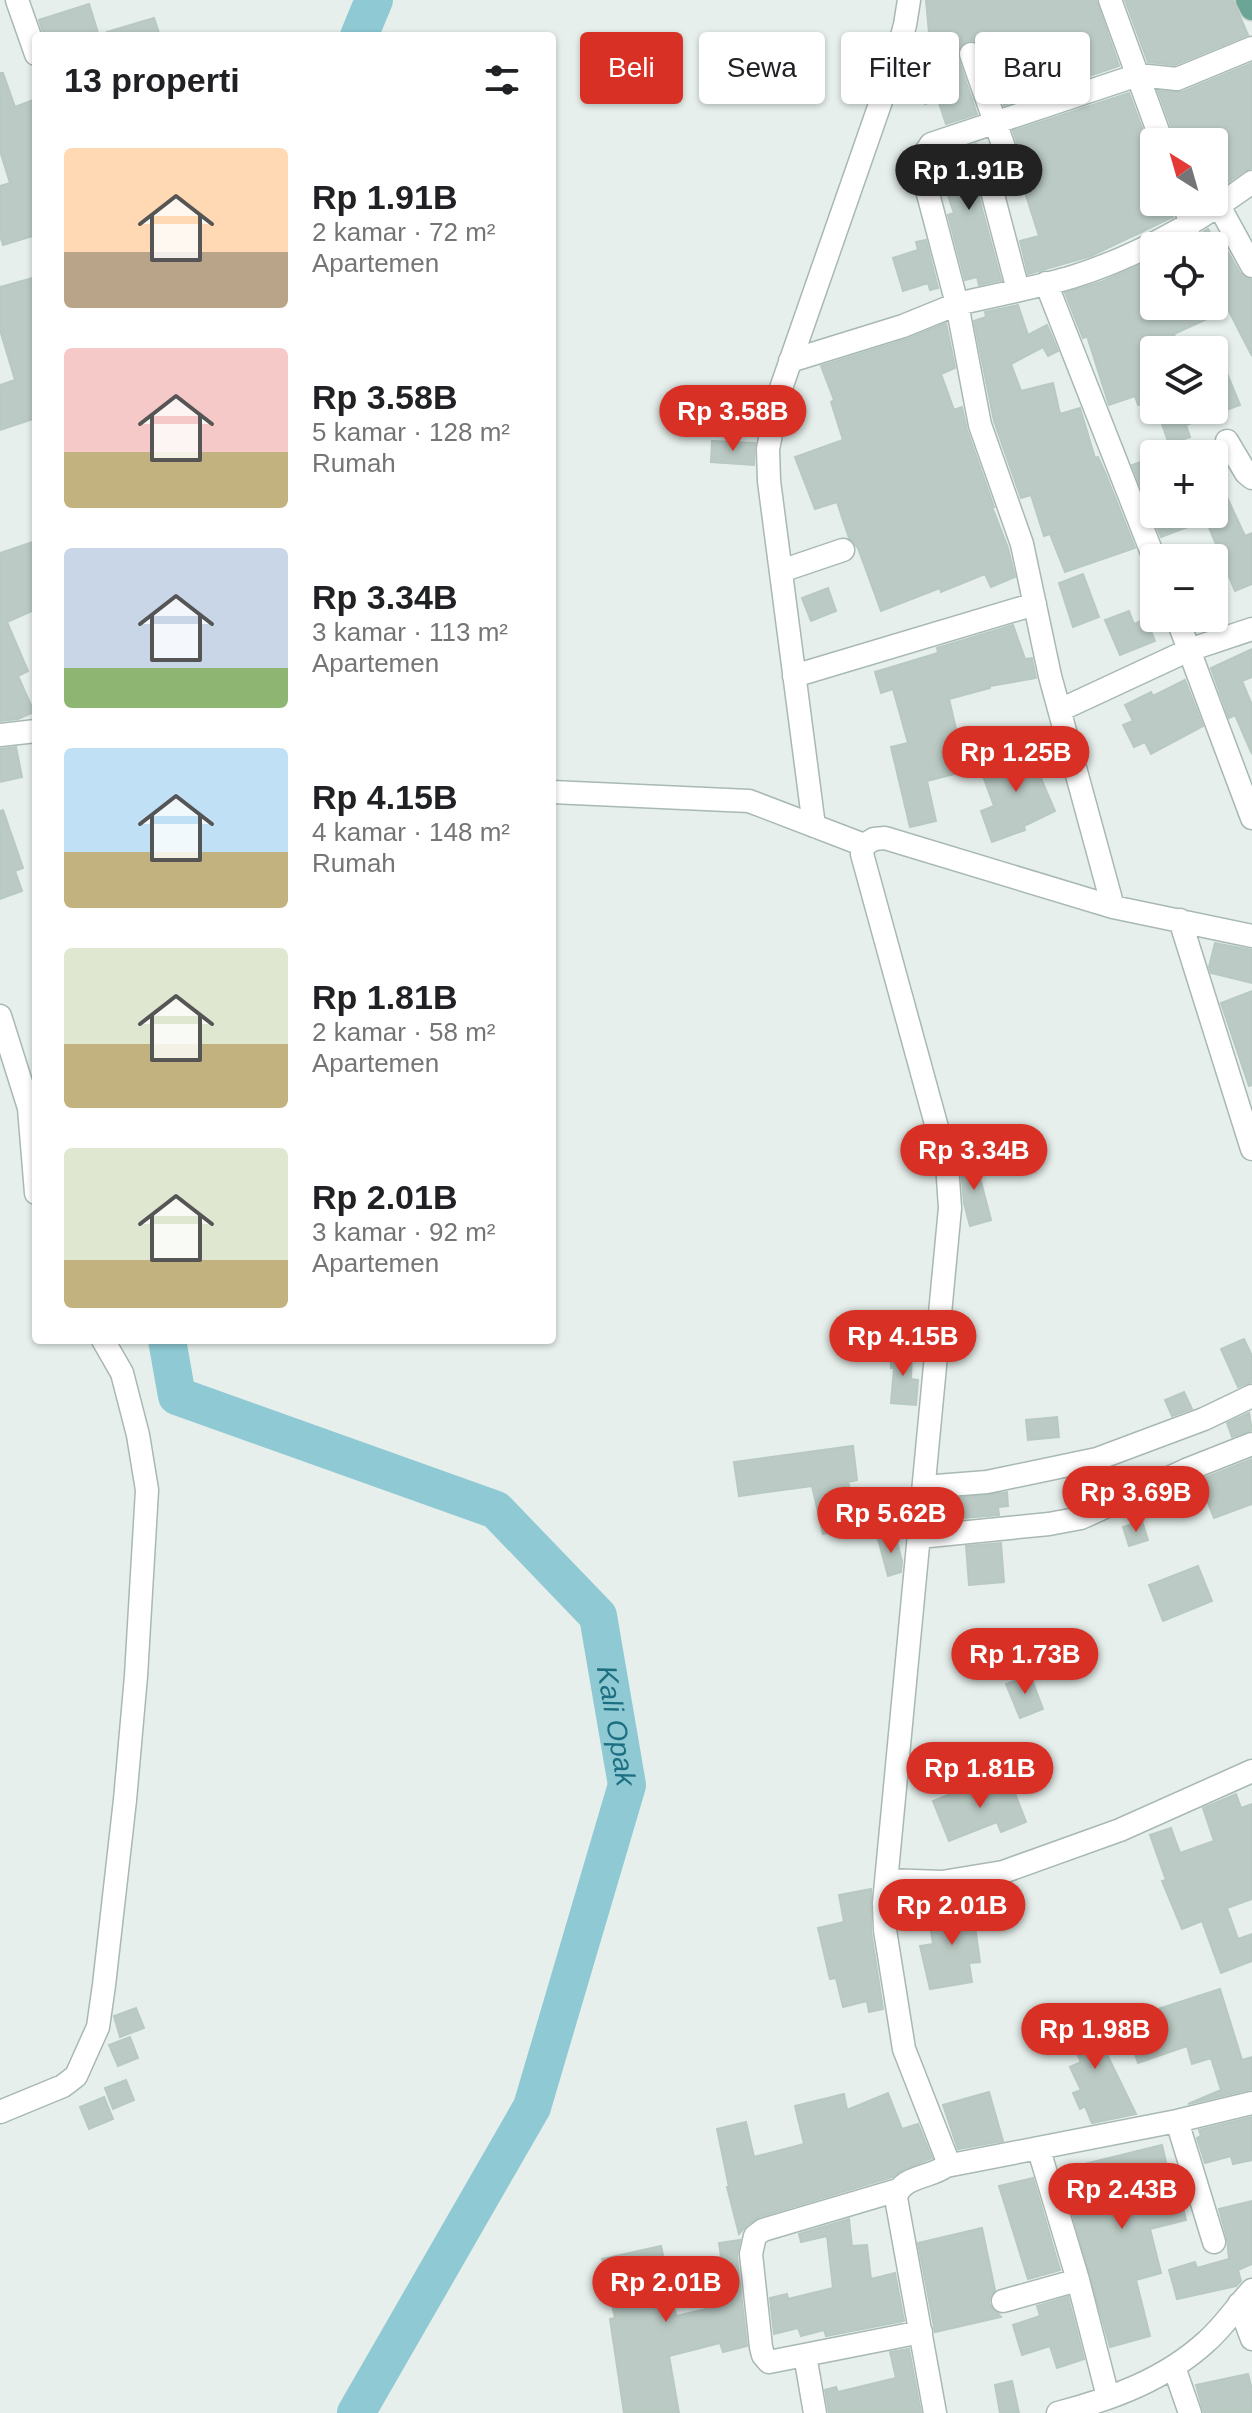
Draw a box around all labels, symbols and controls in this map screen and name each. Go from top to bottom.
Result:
chip: Beli [580,32,683,104]
chip: Sewa [699,32,825,104]
chip: Filter [841,32,959,104]
chip: Baru [975,32,1090,104]
icon: filters [480,58,524,102]
text: 13 properti [64,61,240,99]
north arrow [1140,128,1228,216]
map controls [1140,128,1228,632]
pin: Rp 1.91B [886,144,1052,212]
text: Rp 1.91B [913,155,1025,185]
text: Rp 1.91B [312,178,458,216]
icon: home [128,180,224,276]
text: 2 kamar · 72 m² [312,217,496,247]
button: locate [1140,232,1228,320]
text: Apartemen [312,248,439,278]
button: layers [1140,336,1228,424]
text: Rp 3.58B [312,378,458,416]
icon: home [128,380,224,476]
pin: Rp 3.58B [650,385,816,453]
text: Rp 3.58B [677,396,789,426]
text: 5 kamar · 128 m² [312,417,510,447]
button: + [1140,440,1228,528]
text: Rumah [312,448,396,478]
button: − [1140,544,1228,632]
text: Rp 3.34B [312,578,458,616]
icon: home [128,580,224,676]
text: 3 kamar · 113 m² [312,617,508,647]
text: Apartemen [312,648,439,678]
pin: Rp 1.25B [933,726,1099,794]
text: Rp 1.25B [960,737,1072,767]
text: Rp 4.15B [312,778,458,816]
icon: home [128,780,224,876]
text: 4 kamar · 148 m² [312,817,510,847]
text: Rumah [312,848,396,878]
text: Rp 1.81B [312,978,458,1016]
icon: home [128,980,224,1076]
text: 2 kamar · 58 m² [312,1017,496,1047]
text: Apartemen [312,1048,439,1078]
pin: Rp 3.34B [891,1124,1057,1192]
text: Rp 3.34B [918,1135,1030,1165]
text: Rp 2.01B [312,1178,458,1216]
icon: home [128,1180,224,1276]
text: 3 kamar · 92 m² [312,1217,496,1247]
text: Apartemen [312,1248,439,1278]
pin: Rp 4.15B [820,1310,986,1378]
text: Rp 4.15B [847,1321,959,1351]
pin: Rp 3.69B [1053,1466,1219,1534]
text: Rp 3.69B [1080,1477,1192,1507]
pin: Rp 5.62B [808,1487,974,1555]
text: Rp 5.62B [835,1498,947,1528]
pin: Rp 1.73B [942,1628,1108,1696]
text: Rp 1.73B [969,1639,1081,1669]
water label: Kali Opak [591,1663,643,1790]
pin: Rp 1.81B [897,1742,1063,1810]
text: Rp 1.81B [924,1753,1036,1783]
pin: Rp 2.01B [869,1879,1035,1947]
text: Rp 2.01B [896,1890,1008,1920]
pin: Rp 1.98B [1012,2003,1178,2071]
text: Rp 1.98B [1039,2014,1151,2044]
pin: Rp 2.43B [1039,2163,1205,2231]
text: Rp 2.43B [1066,2174,1178,2204]
pin: Rp 2.01B [583,2256,749,2324]
text: Rp 2.01B [610,2267,722,2297]

